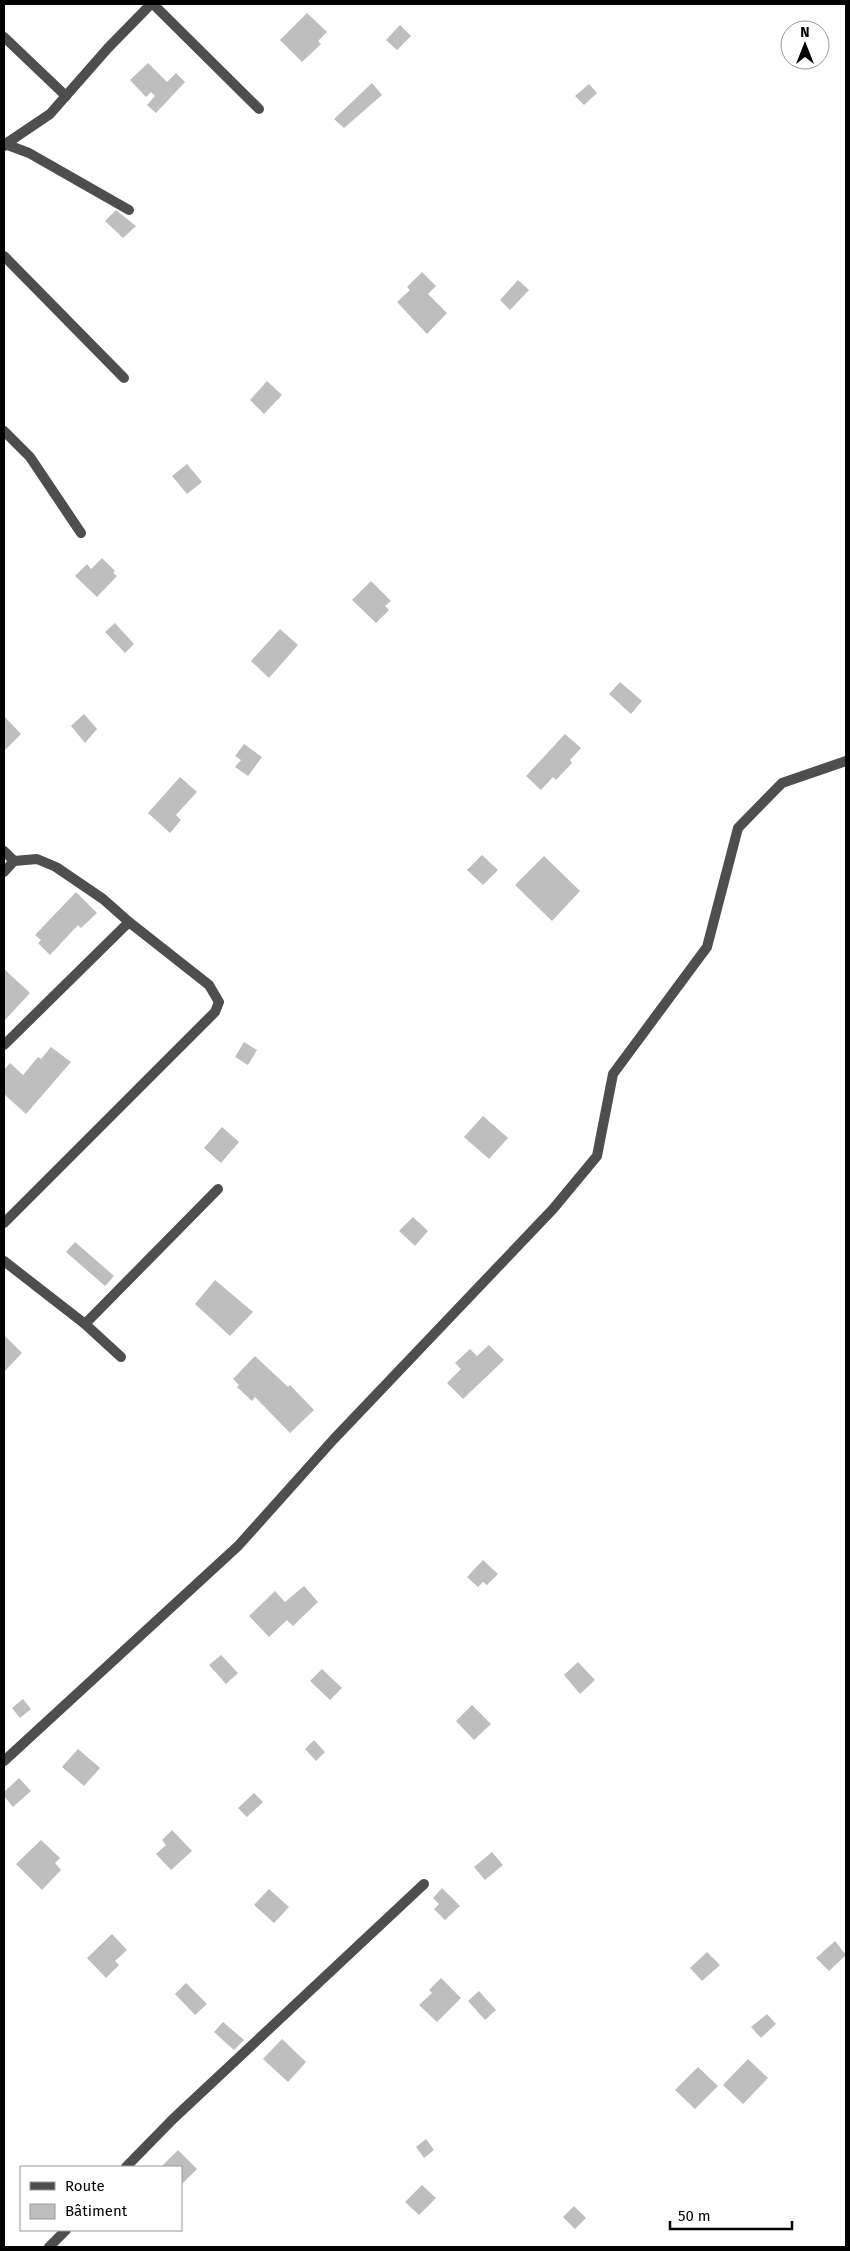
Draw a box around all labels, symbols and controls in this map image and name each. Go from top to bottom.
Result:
north arrow [780,20,830,70]
text: N [800,24,810,41]
legend [20,2166,182,2231]
text: Route [65,2177,105,2195]
scale bar [670,2198,792,2230]
text: Bâtiment [65,2202,128,2220]
text: 50 m [678,2207,711,2225]

